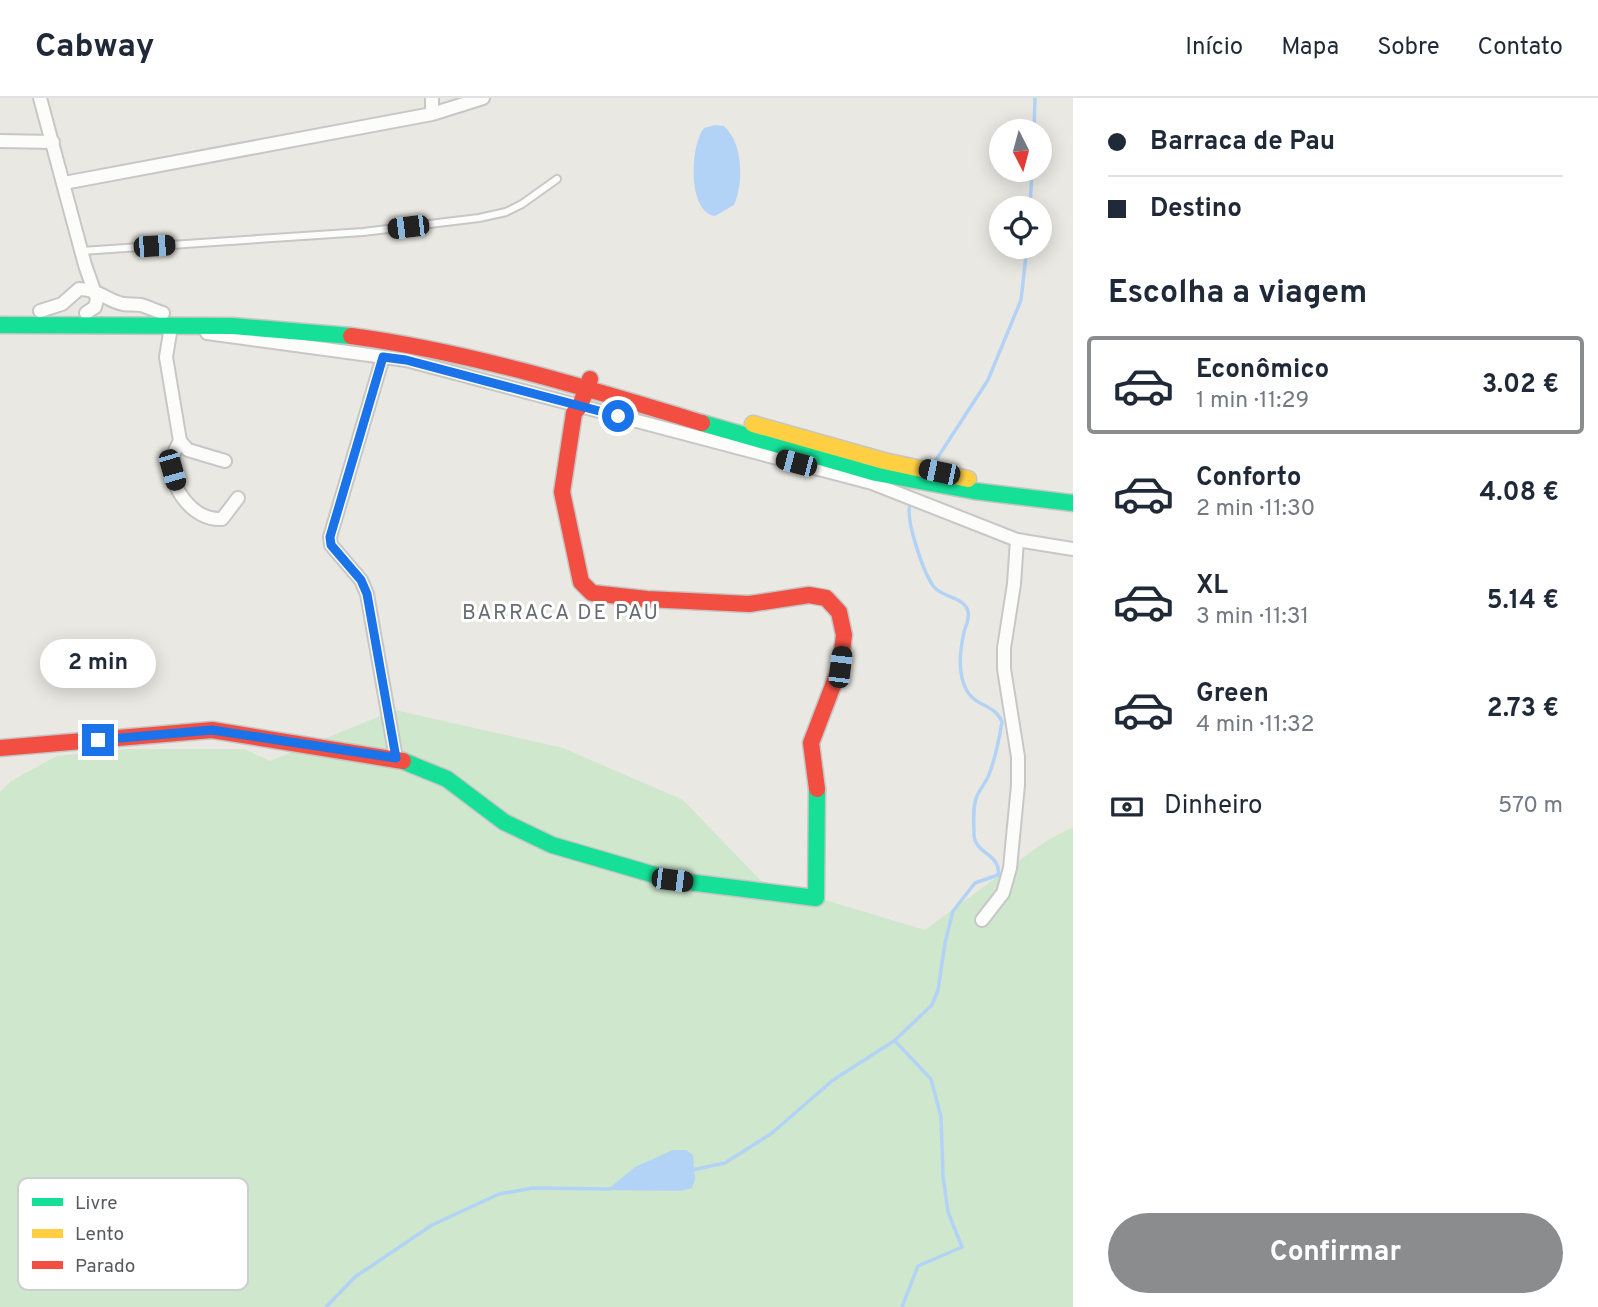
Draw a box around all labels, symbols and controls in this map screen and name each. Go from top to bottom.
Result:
text: Cabway [35,27,154,69]
text: Início [1185,33,1243,63]
text: Mapa [1281,33,1339,63]
text: Sobre [1377,33,1440,63]
text: Contato [1478,33,1563,63]
north arrow [989,119,1052,182]
map controls [989,119,1052,259]
text: Barraca de Pau [1150,126,1335,159]
text: Destino [1150,193,1242,226]
button: locate [989,196,1052,259]
car [386,214,431,240]
car [133,234,176,258]
text: Escolha a viagem [1108,274,1367,314]
icon: car [1112,354,1175,417]
text: Econômico [1196,354,1329,387]
text: 3.02 € [1482,369,1559,402]
text: 1 min · 11:29 [1196,387,1309,416]
route start [602,400,634,432]
car [157,447,188,493]
car [773,447,820,479]
car [917,457,962,487]
icon: car [1112,462,1175,525]
text: Conforto [1196,462,1302,495]
text: 4.08 € [1480,477,1559,510]
text: 2 min · 11:30 [1196,495,1315,524]
icon: car [1112,570,1175,633]
text: XL [1196,570,1228,603]
text: 5.14 € [1487,585,1559,618]
district label: BARRACA DE PAU [462,600,660,627]
text: 3 min · 11:31 [1196,603,1309,632]
callout: 2 min [40,638,156,688]
car [828,645,853,689]
text: 2 min [68,649,128,678]
icon: car [1112,678,1175,741]
text: Green [1196,678,1269,711]
text: 2.73 € [1487,693,1559,726]
text: 4 min · 11:32 [1196,711,1315,740]
route end [82,724,114,756]
icon: cash [1108,788,1146,826]
text: Dinheiro [1164,790,1263,823]
text: 570 m [1498,792,1563,821]
car [650,867,695,893]
legend [18,1178,248,1290]
text: Livre [75,1192,118,1216]
button: Confirmar [1108,1213,1563,1293]
text: Lento [75,1223,124,1247]
text: Parado [75,1255,135,1279]

